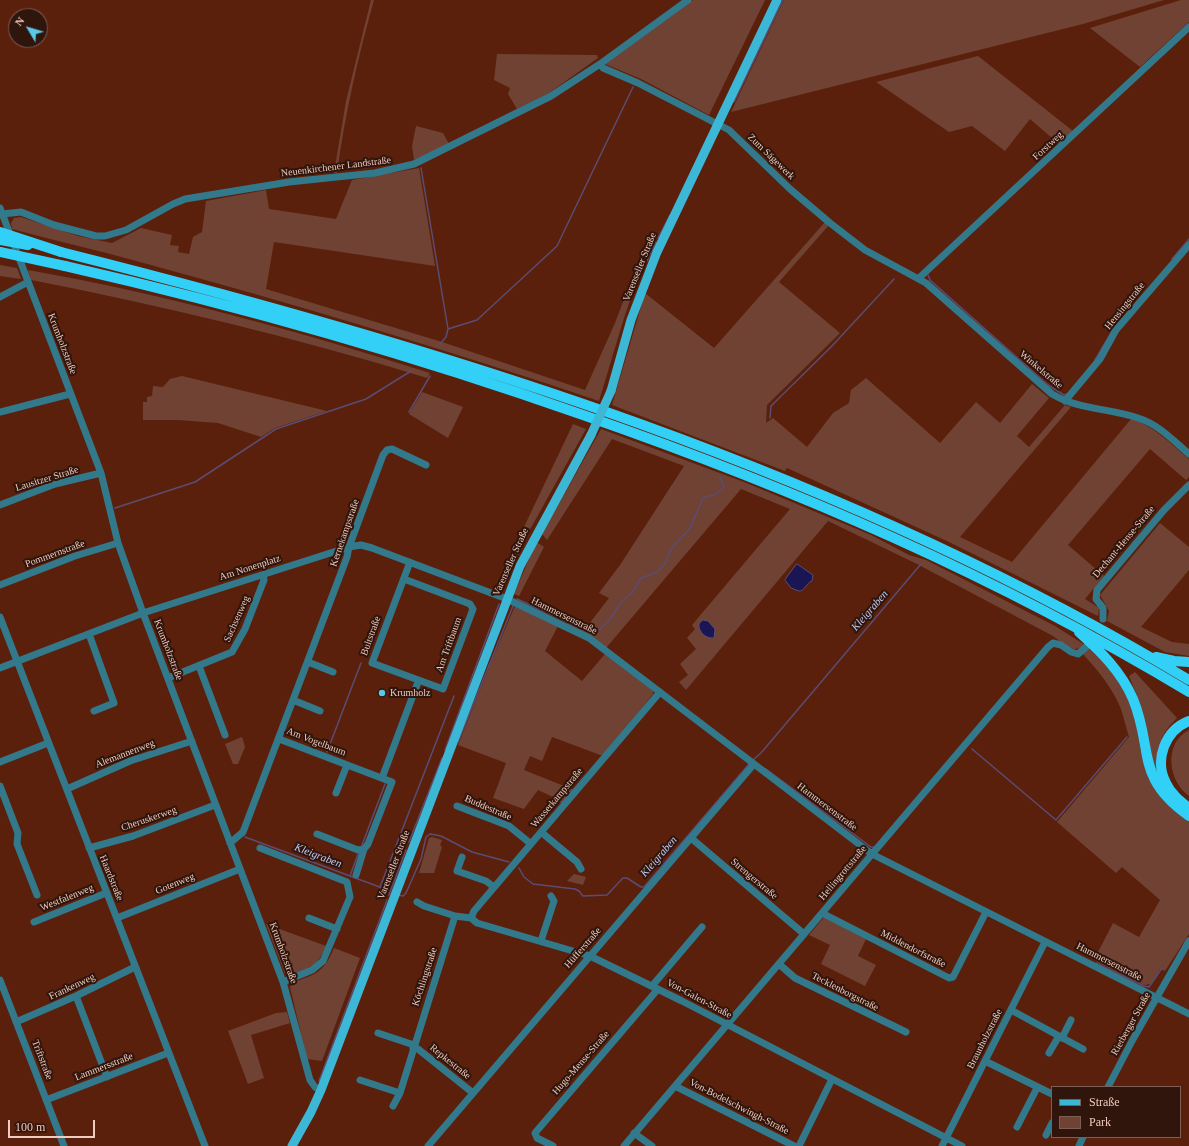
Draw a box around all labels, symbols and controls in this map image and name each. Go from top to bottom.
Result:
north arrow [8,8,48,48]
text: N [12,14,27,28]
street label: Forstweg [1030,129,1066,163]
street label: Zum Sägewerk [745,132,797,182]
street label: Neuenkirchener Landstraße [280,154,392,180]
street label: Varenseller Straße [621,231,659,303]
street label: Hensingstraße [1102,280,1148,332]
street label: Krumholzstraße [45,312,79,376]
street label: Winkelstraße [1017,348,1065,392]
street label: Lausitzer Straße [14,464,80,494]
street label: Kernekampstraße [328,498,362,568]
street label: Dechant-Hense-Straße [1090,503,1158,581]
street label: Varenseller Straße [491,526,531,598]
street label: Pommernstraße [23,538,87,570]
street label: Am Nonenplatz [218,552,282,584]
water label: Kleigraben [849,588,891,634]
street label: Sachsenweg [221,594,253,644]
street label: Hammersenstraße [529,595,599,637]
street label: Bultstraße [358,615,384,657]
street label: Am Triftbaum [433,616,465,674]
street label: Krumholzstraße [151,618,185,682]
place label: Krumholz [390,687,431,699]
marker: Krumholz [377,688,387,698]
street label: Am Vogelbaum [285,725,347,759]
street label: Alemannenweg [94,737,156,771]
street label: Wasserkampstraße [528,766,586,830]
street label: Hammersenstraße [795,780,859,834]
street label: Buddestraße [463,793,513,823]
street label: Cheruskerweg [120,804,178,834]
street label: Varenseller Straße [375,829,413,901]
water label: Kleigraben [638,834,680,880]
water label: Kleigraben [293,841,343,871]
street label: Hellingrottstraße [817,843,869,903]
street label: Haardstraße [96,853,126,903]
street label: Strengerstraße [728,856,780,902]
street label: Gotenweg [154,871,196,897]
street label: Westfalenweg [39,882,95,914]
street label: Krumholzstraße [266,921,300,985]
street label: Hüfferstraße [562,925,604,971]
street label: Middendorfstraße [878,927,948,971]
street label: Hammersenstraße [1074,940,1144,984]
street label: Köchlingstraße [410,946,440,1008]
street label: Tecklenborgstraße [810,970,880,1014]
street label: Frankenweg [47,971,97,1003]
street label: Von-Galen-Straße [664,977,734,1021]
street label: Rietberger Straße [1109,990,1153,1058]
street label: Braunholzstraße [965,1007,1005,1071]
street label: Hugo-Mense-Straße [550,1028,612,1098]
street label: Triftstraße [29,1038,55,1082]
street label: Repkestraße [427,1042,473,1082]
street label: Lammersstraße [73,1050,135,1084]
street label: Von-Bodelschwingh-Straße [687,1077,791,1137]
legend [1051,1086,1181,1138]
text: Straße [1089,1095,1120,1109]
scale bar [10,1112,97,1138]
text: Park [1089,1115,1111,1129]
text: 100 m [15,1120,45,1134]

